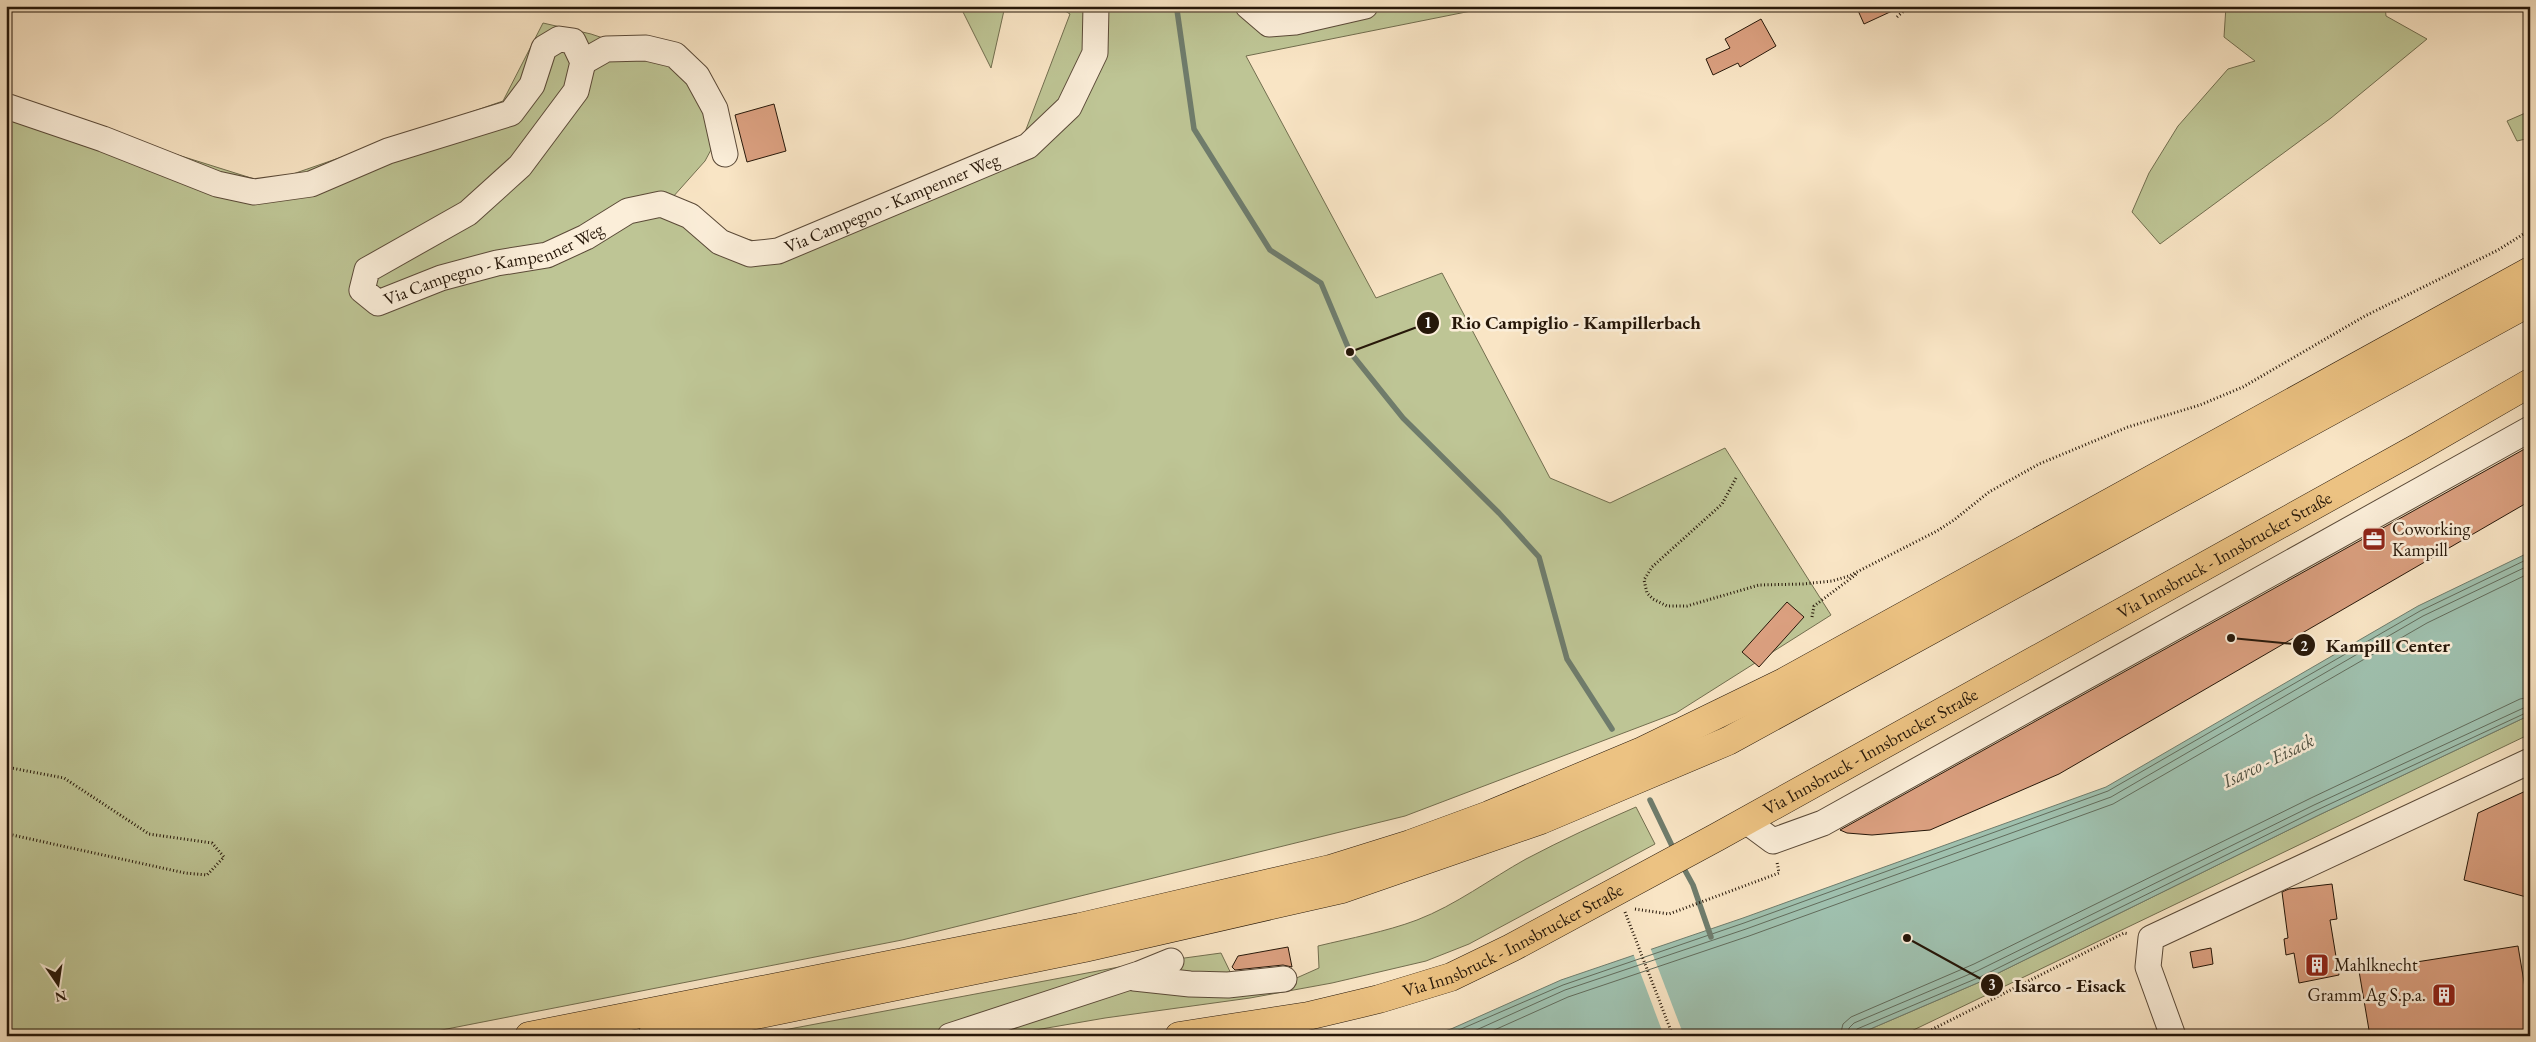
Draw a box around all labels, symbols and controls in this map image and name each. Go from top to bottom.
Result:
street label: Via Campegno - Kampenner Weg [781,147,1003,258]
street label: Via Campegno - Kampenner Weg [380,217,608,311]
callout: Rio Campiglio - Kampillerbach [1416,306,1710,340]
text: Rio Campiglio - Kampillerbach [1451,310,1701,335]
text: 1 [1424,313,1432,332]
street label: Via Innsbruck - Innsbrucker Straße [2113,486,2336,624]
place label: Coworking Kampill [2392,517,2471,561]
office icon: Coworking Kampill [2361,526,2387,552]
callout: Kampill Center [2291,628,2460,662]
text: Kampill Center [2326,633,2450,658]
text: 2 [2300,636,2308,655]
street label: Via Innsbruck - Innsbrucker Straße [1759,682,1982,820]
water label: Isarco - Eisack [2217,727,2319,794]
street label: Via Innsbruck - Innsbrucker Straße [1400,878,1627,1002]
building icon: Mahlknecht [2304,952,2330,978]
place label: Mahlknecht [2334,953,2418,976]
north arrow [32,960,82,1010]
callout: Isarco - Eisack [1979,968,2136,1002]
text: Isarco - Eisack [2014,973,2126,998]
text: 3 [1988,975,1996,994]
building icon: Gramm Ag S.p.a. [2431,982,2457,1008]
place label: Gramm Ag S.p.a. [2308,983,2426,1006]
text: N [53,987,68,1007]

